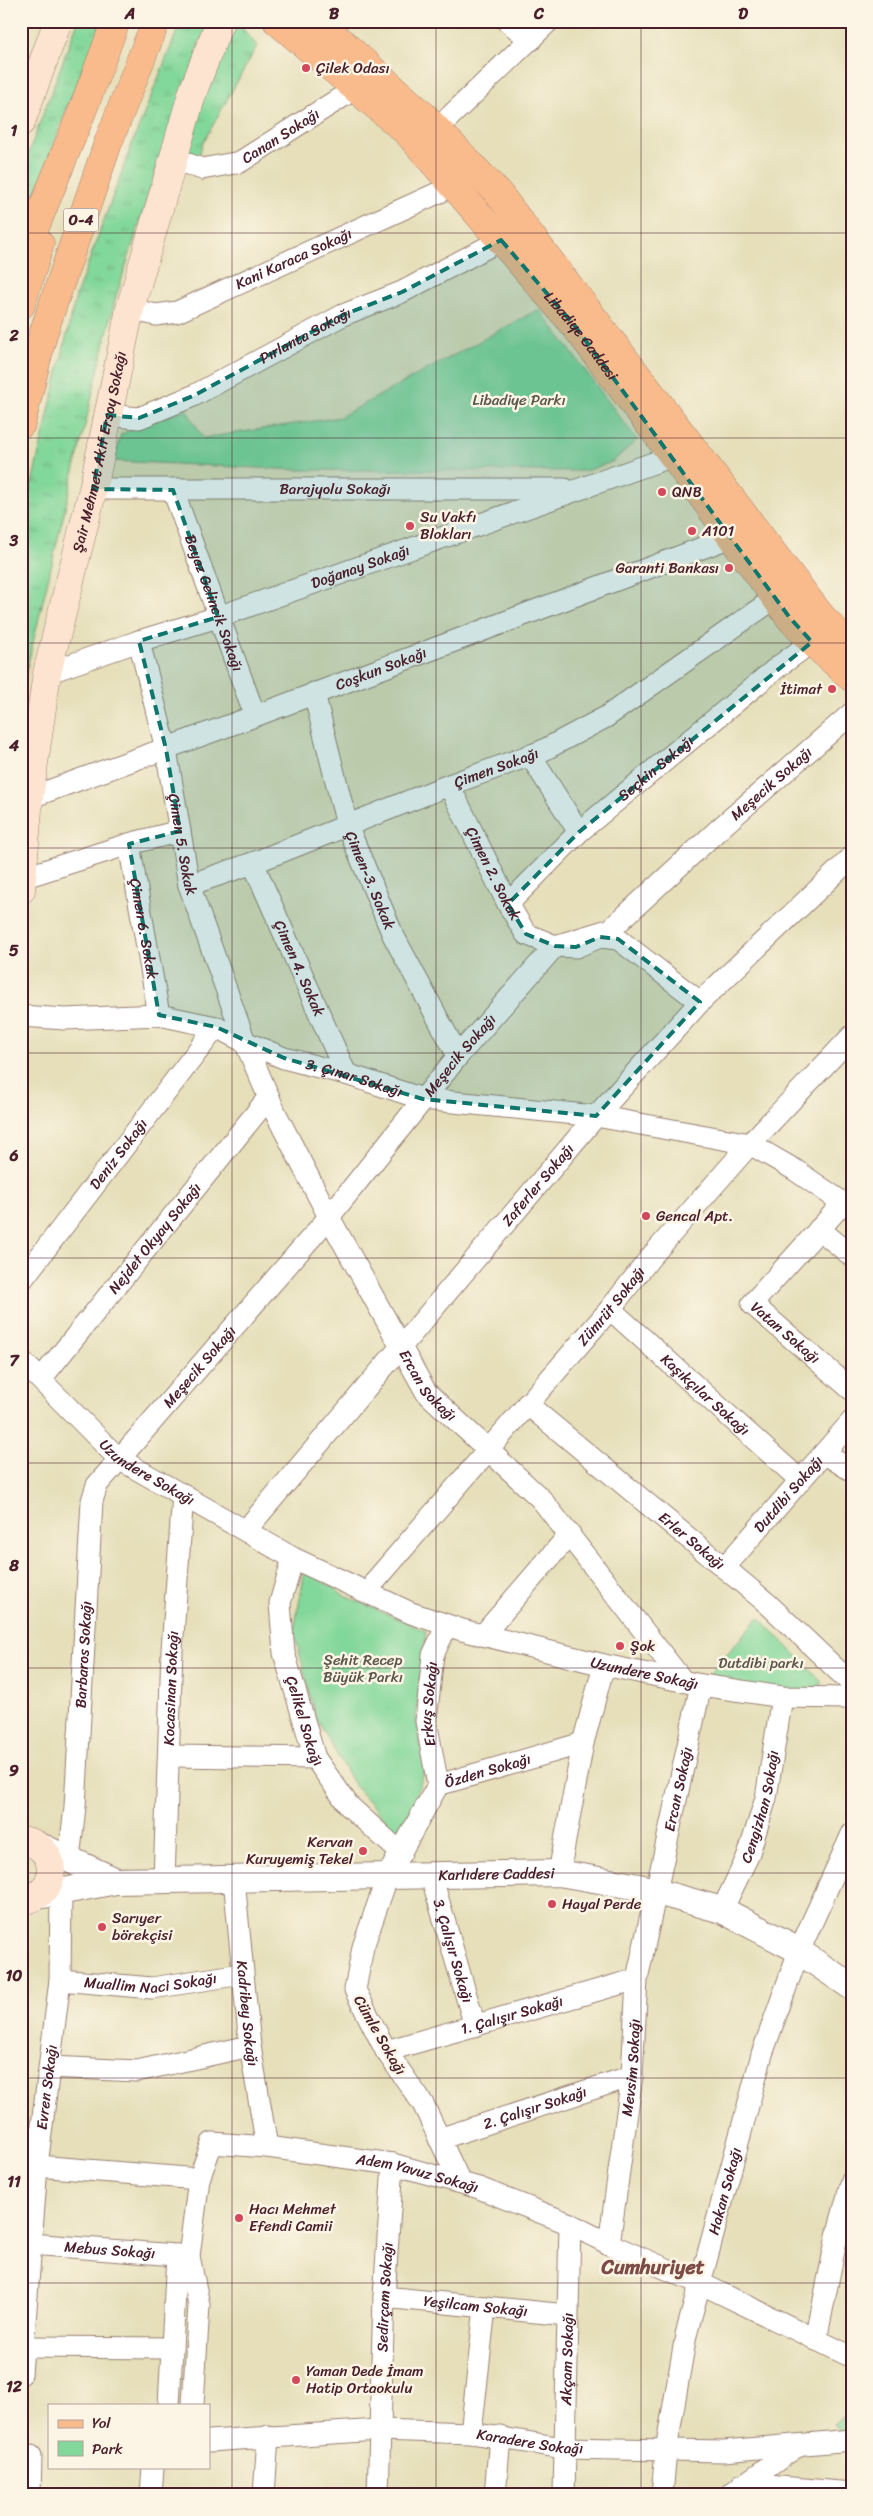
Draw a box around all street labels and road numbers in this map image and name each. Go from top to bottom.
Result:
street label: Canan Sokağı [236,101,325,171]
road number: O-4 [64,208,98,232]
street label: Kani Karaca Sokağı [231,221,356,297]
street label: Libadiye Caddesi [537,285,625,387]
street label: Pırlanta Sokağı [254,300,355,371]
street label: Şair Mehmet Akif Ersoy Sokağı [65,349,134,555]
street label: Barajyolu Sokağı [279,476,391,502]
street label: Beyaz Gelincik Sokağı [177,531,251,675]
street label: Doğanay Sokağı [307,537,413,596]
street label: Coşkun Sokağı [331,640,430,698]
street label: Seçkin Sokağı [612,729,700,808]
street label: Çimen Sokağı [450,740,542,795]
street label: Meşecik Sokağı [724,740,818,827]
street label: Çimen 5. Sokak [161,791,205,899]
street label: Çimen 2. Sokak [459,822,528,926]
street label: Çimen-3. Sokak [338,827,402,934]
street label: Çimen 6. Sokak [122,876,166,981]
street label: Çimen 4. Sokak [267,916,332,1021]
street label: Meşecik Sokağı [417,1008,503,1103]
street label: 3. Çınar Sokağı [303,1051,406,1105]
street label: Deniz Sokağı [83,1113,154,1195]
street label: Zaferler Sokağı [495,1137,581,1232]
street label: Nejdet Okyay Sokağı [101,1177,208,1300]
street label: Zümrüt Sokağı [570,1261,652,1352]
street label: Vatan Sokağı [744,1295,826,1370]
street label: Meşecik Sokağı [156,1320,243,1414]
street label: Ercan Sokağı [392,1344,463,1428]
street label: Kaşıkçılar Sokağı [654,1347,756,1442]
street label: Uzundere Sokağı [93,1433,200,1513]
street label: Dutdibi Sokağı [747,1449,830,1539]
street label: Erler Sokağı [652,1505,731,1576]
street label: Barbaros Sokağı [68,1600,99,1709]
street label: Kocasinan Sokağı [156,1630,186,1746]
street label: Uzundere Sokağı [588,1649,701,1697]
street label: Erkuş Sokağı [413,1660,445,1749]
street label: Çelikel Sokağı [278,1673,330,1772]
street label: Ercan Sokağı [656,1744,700,1834]
street label: Özden Sokağı [441,1746,534,1795]
street label: Cengizhan Sokağı [733,1748,786,1868]
street label: Karlıdere Caddesi [438,1860,556,1888]
street label: 3. Çalışır Sokağı [426,1896,481,2006]
street label: Kadribey Sokağı [229,1959,266,2068]
street label: Muallim Naci Sokağı [83,1965,219,2001]
street label: 1. Çalışır Sokağı [458,1988,566,2042]
street label: Cümle Sokağı [346,1990,414,2080]
street label: Mevsim Sokağı [614,2018,648,2118]
street label: Evren Sokağı [29,2043,65,2131]
street label: 2. Çalışır Sokağı [480,2079,590,2137]
street label: Hakan Sokağı [701,2144,749,2238]
street label: Adem Yavuz Sokağı [353,2146,482,2200]
street label: Mebus Sokağı [63,2234,156,2266]
street label: Sedirçam Sokağı [369,2241,401,2352]
street label: Yeşilcam Sokağı [422,2288,529,2324]
street label: Akçam Sokağı [553,2312,581,2407]
street label: Karadere Sokağı [475,2421,583,2461]

